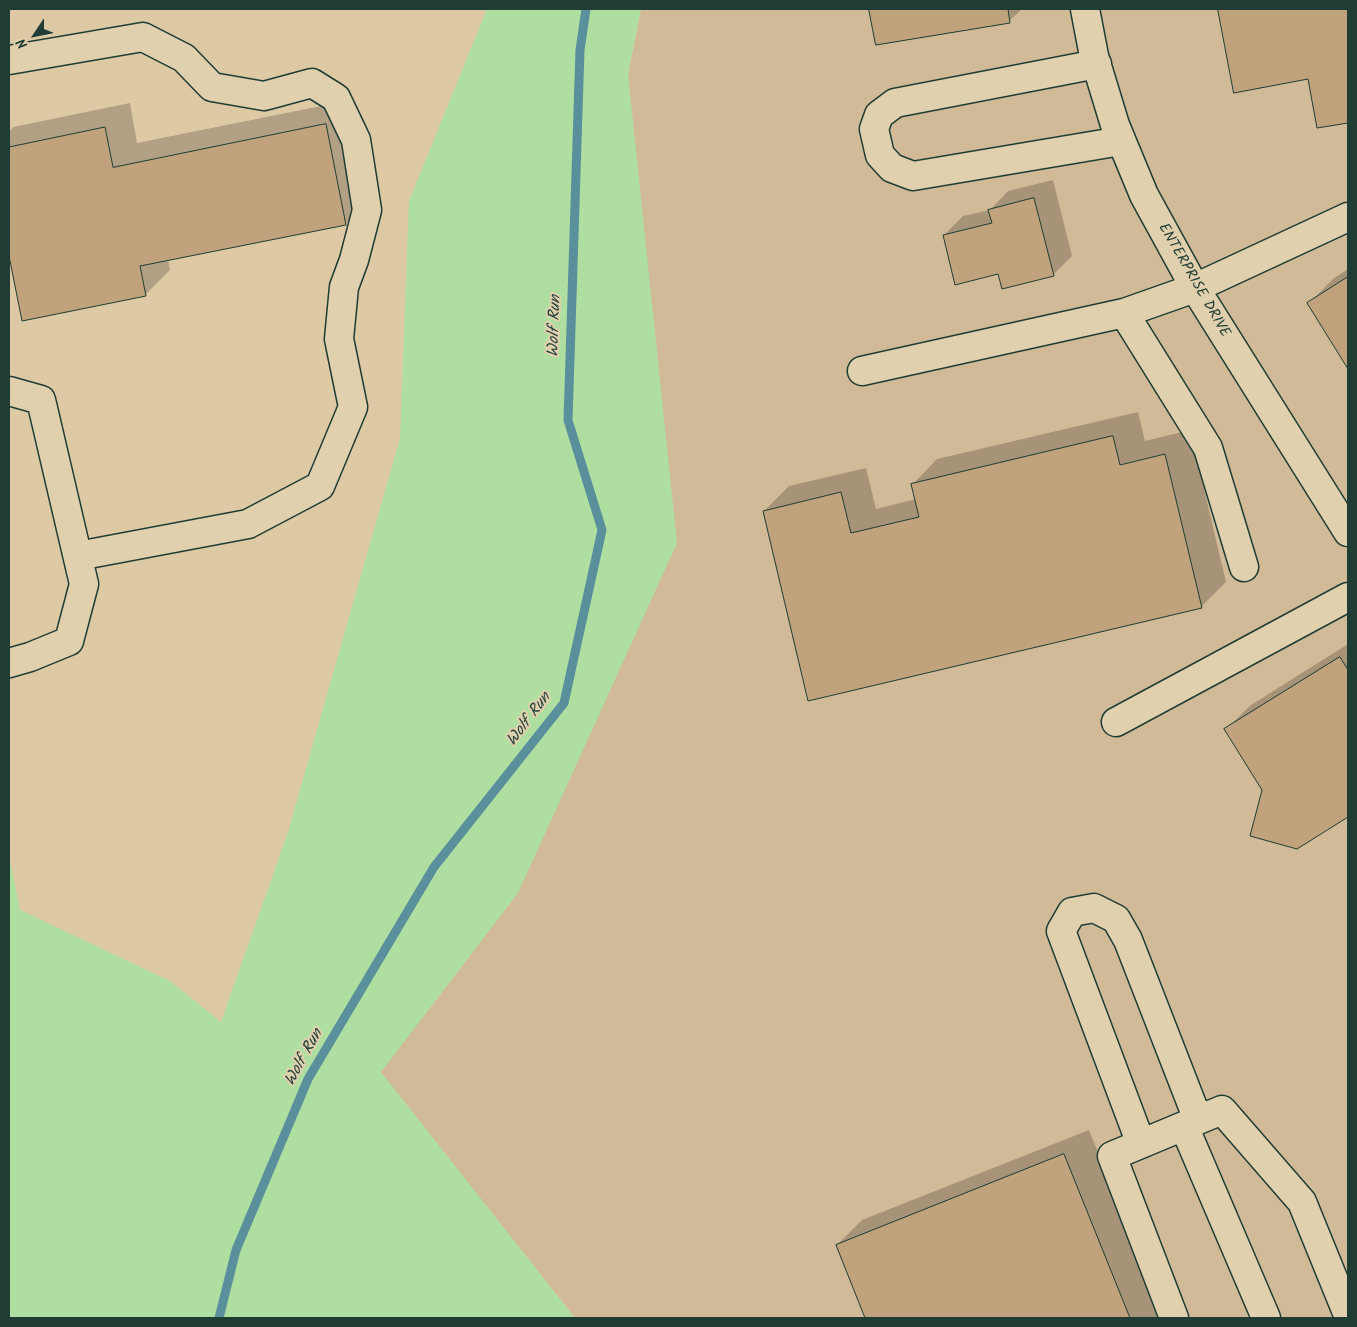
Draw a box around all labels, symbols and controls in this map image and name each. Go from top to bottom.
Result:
north arrow [10,10,60,60]
text: N [11,34,34,53]
street label: ENTERPRISE DRIVE [1153,221,1233,341]
water label: Wolf Run [545,295,567,357]
water label: Wolf Run [504,690,556,750]
water label: Wolf Run [282,1026,328,1090]

